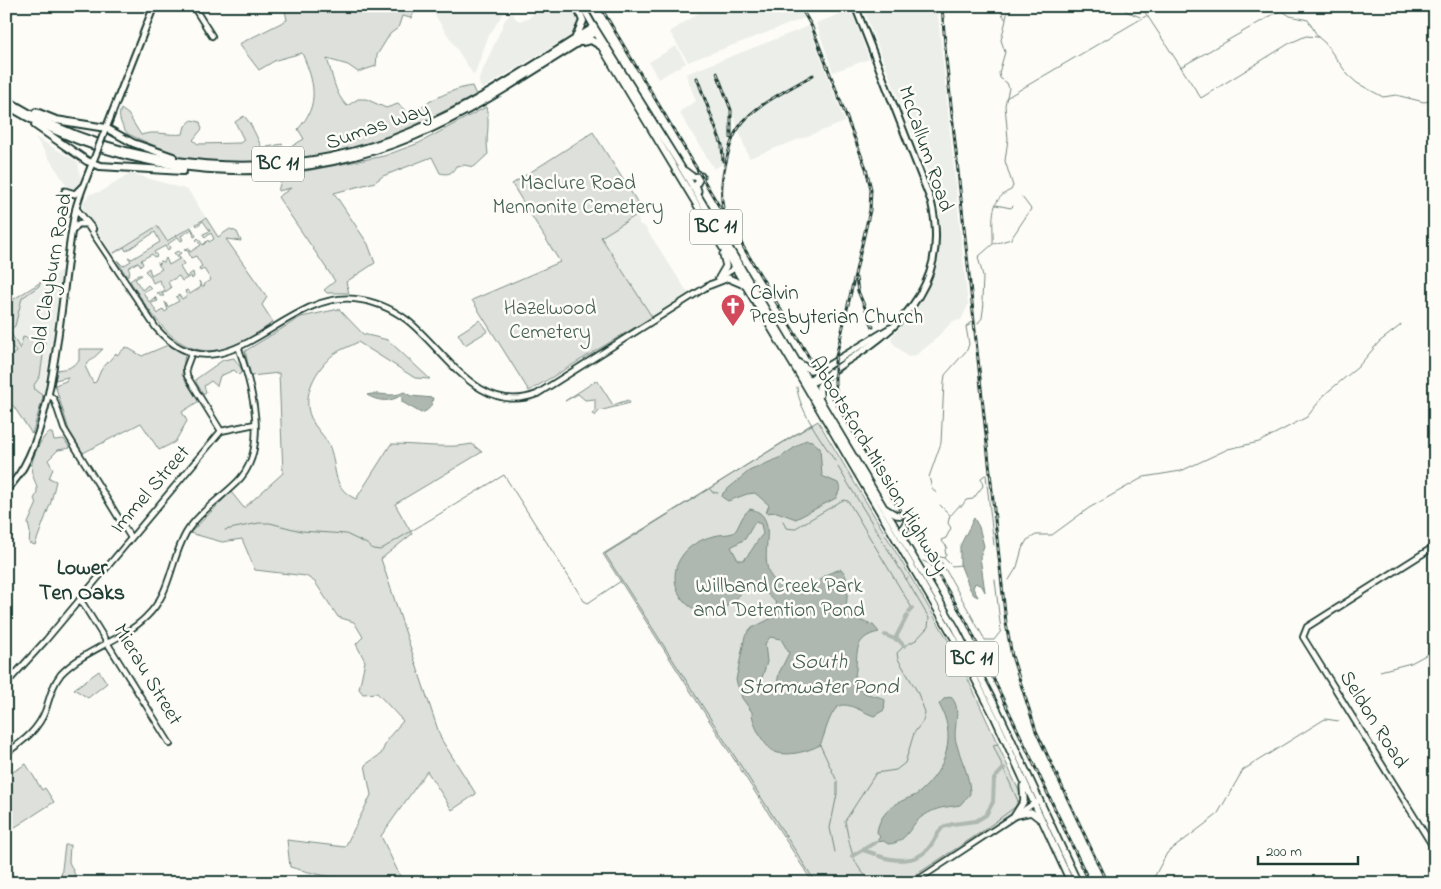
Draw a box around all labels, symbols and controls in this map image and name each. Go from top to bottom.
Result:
street label: McCallum Road [889,82,961,216]
street label: Sumas Way [322,95,435,161]
road number: BC 11 [252,146,304,182]
park label: Maclure Road Mennonite Cemetery [493,169,663,225]
street label: Old Clayburn Road [23,191,83,357]
road number: BC 11 [690,210,742,244]
place label: Calvin Presbyterian Church [750,279,923,335]
church icon: Calvin Presbyterian Church [720,293,746,327]
park label: Hazelwood Cemetery [504,294,596,350]
street label: Abbotsford-Mission Highway [799,351,955,580]
street label: Immel Street [104,439,198,541]
district label: Lower Ten Oaks [39,553,125,610]
park label: Willband Creek Park and Detention Pond [693,572,865,626]
street label: Mierau Street [105,618,189,732]
road number: BC 11 [946,642,998,676]
water label: South Stormwater Pond [740,647,900,704]
street label: Seldon Road [1331,665,1415,775]
scale bar [1258,834,1358,866]
text: 200 m [1266,841,1302,863]

